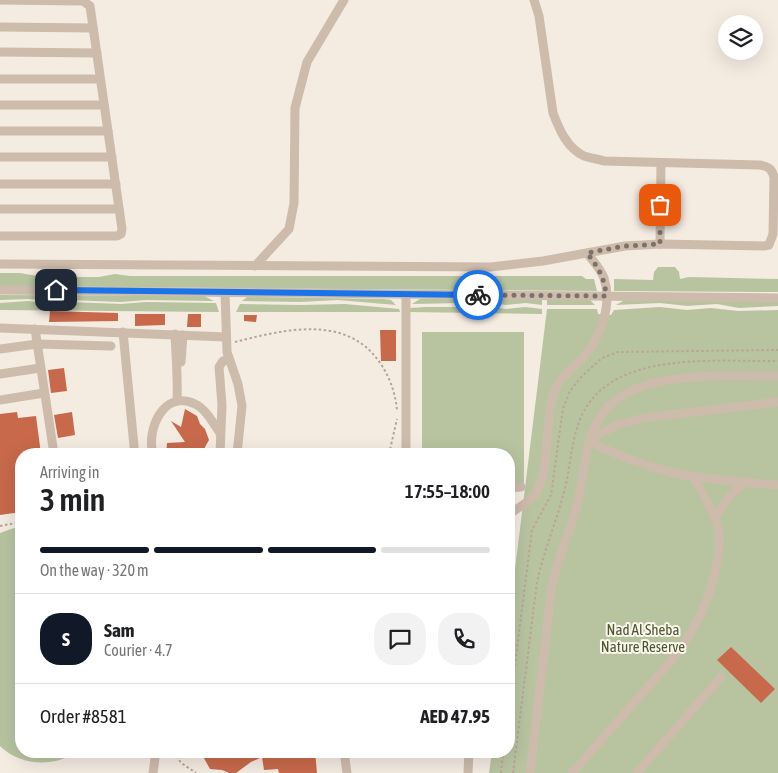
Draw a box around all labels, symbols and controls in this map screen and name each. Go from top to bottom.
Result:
map controls [718,15,763,60]
button: layers [718,15,763,60]
pin [639,184,681,226]
icon: bag [646,191,674,219]
pin [35,269,77,311]
courier [453,270,503,320]
icon: home [42,276,70,304]
icon: bike [464,281,492,309]
text: Arriving in [40,463,100,481]
text: 17:55–18:00 [405,480,490,502]
text: 3 min [40,481,105,518]
text: On the way · 320 m [40,561,149,579]
button: chat [374,613,426,665]
button: phone [438,613,490,665]
text: Sam [104,619,135,641]
park label: Nad Al Sheba Nature Reserve [601,621,685,655]
text: S [62,628,70,650]
text: Courier · 4.7 [104,641,173,659]
text: Order #8581 [40,705,127,727]
text: AED 47.95 [420,705,490,727]

